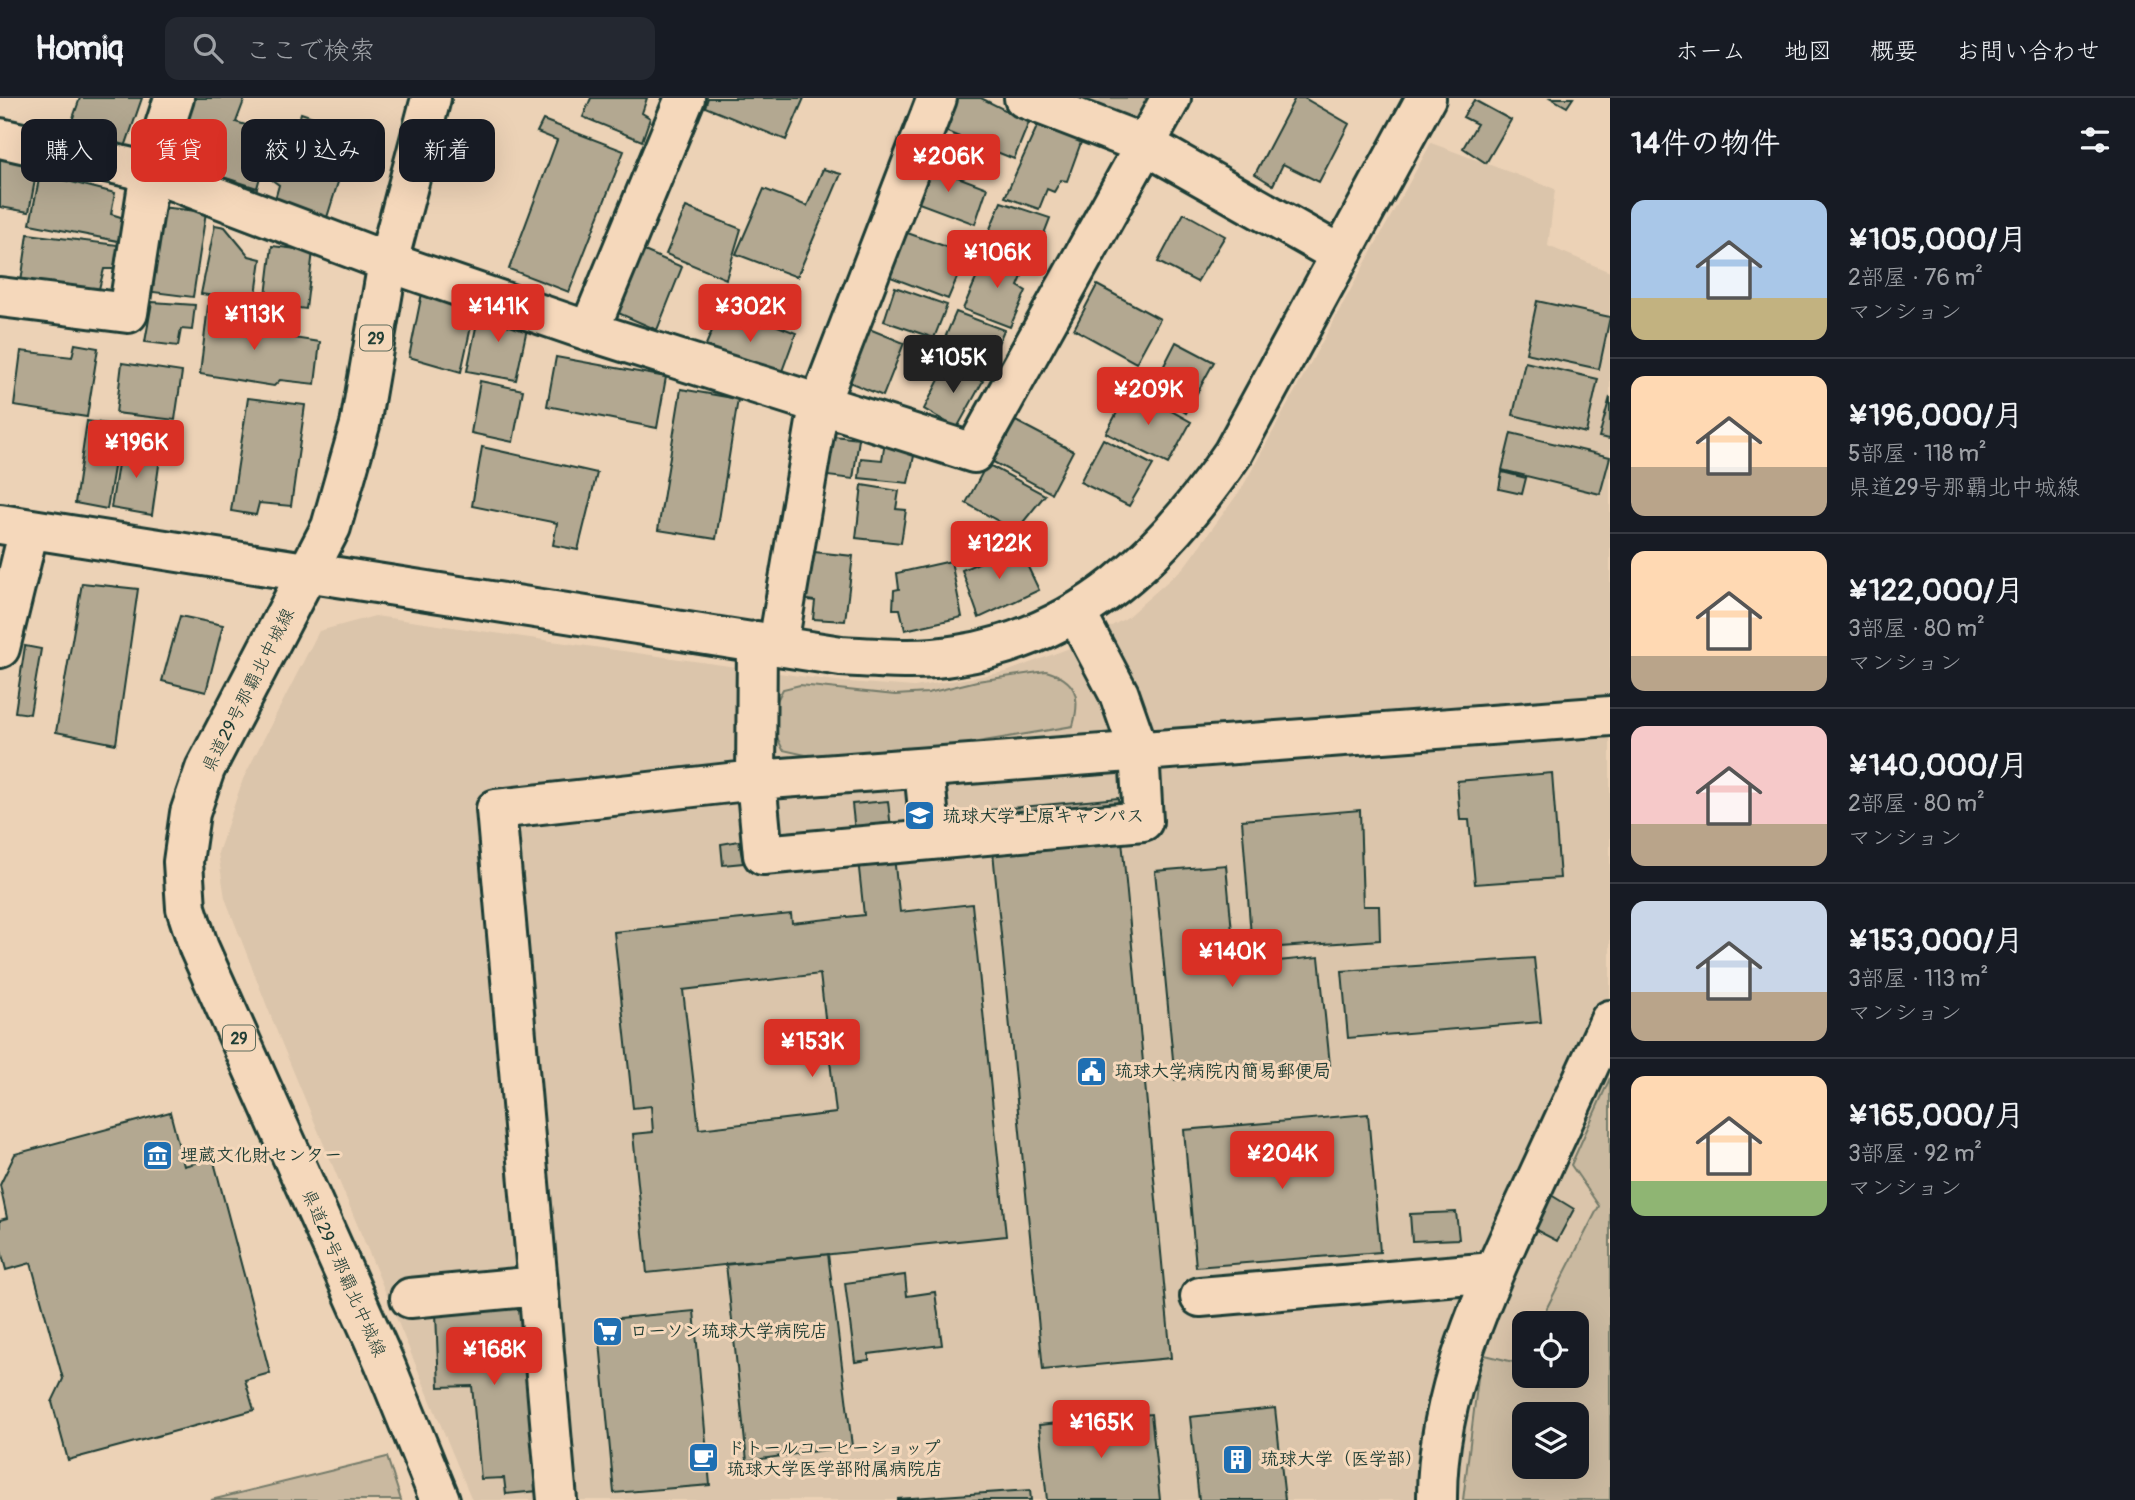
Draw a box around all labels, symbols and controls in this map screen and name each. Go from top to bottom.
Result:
search box [165,17,655,80]
text: Homiq [35,28,123,69]
icon: search [189,29,227,67]
text: ここで検索 [245,35,375,67]
text: ホーム [1675,37,1746,66]
text: 地図 [1784,37,1832,66]
text: 概要 [1870,37,1918,66]
text: お問い合わせ [1956,37,2100,66]
chip: 購入 [21,119,117,182]
chip: 賃貸 [131,119,227,182]
chip: 絞り込み [241,119,385,182]
chip: 新着 [399,119,495,182]
icon: filters [2076,121,2114,159]
text: 14件の物件 [1631,125,1780,162]
pin: ¥206K [899,134,997,194]
text: ¥206K [912,142,984,171]
text: ¥105,000/月 [1848,221,2027,258]
icon: home [1687,228,1771,312]
pin: ¥106K [948,230,1046,290]
text: ¥106K [963,238,1031,267]
text: 2部屋 · 76 m² [1848,263,1983,292]
pin: ¥141K [449,285,547,344]
pin: ¥302K [701,285,799,344]
pin: ¥113K [205,292,303,352]
text: ¥141K [467,292,529,321]
text: ¥302K [714,292,786,321]
text: マンション [1848,297,1962,326]
text: ¥113K [224,300,284,329]
road number: 29 [360,326,392,350]
pin: ¥105K [904,336,1002,395]
text: ¥105K [920,343,987,372]
pin: ¥209K [1099,368,1197,427]
text: ¥209K [1113,375,1183,404]
text: ¥196,000/月 [1848,397,2023,434]
icon: home [1687,404,1771,488]
pin: ¥196K [87,420,185,480]
text: ¥196K [104,428,168,457]
text: 5部屋 · 118 m² [1848,439,1987,468]
text: 県道29号那覇北中城線 [1848,473,2080,502]
pin: ¥122K [950,522,1048,581]
text: ¥122K [967,529,1031,558]
text: ¥122,000/月 [1848,572,2024,609]
icon: home [1687,579,1771,663]
street label: 県道29号那覇北中城線 [197,604,300,776]
text: 3部屋 · 80 m² [1848,614,1985,643]
text: マンション [1848,648,1962,677]
text: ¥140,000/月 [1848,747,2028,784]
icon: home [1687,754,1771,838]
text: 2部屋 · 80 m² [1848,789,1985,818]
school or university icon: 琉球大学 上原キャンパス [903,799,937,833]
place label: 琉球大学 上原キャンパス [943,805,1144,828]
text: マンション [1848,823,1962,852]
text: ¥153,000/月 [1848,922,2023,959]
icon: home [1687,929,1771,1013]
pin: ¥140K [1183,930,1281,989]
text: ¥140K [1198,937,1266,966]
text: 3部屋 · 113 m² [1848,964,1988,993]
text: マンション [1848,998,1962,1027]
pin: ¥153K [763,1020,861,1079]
road number: 29 [223,1026,255,1050]
text: ¥153K [780,1027,844,1056]
public building icon: 琉球大学病院内簡易郵便局 [1075,1054,1109,1088]
place label: 琉球大学病院内簡易郵便局 [1115,1060,1331,1083]
text: ¥165,000/月 [1848,1097,2024,1134]
icon: home [1687,1104,1771,1188]
pin: ¥204K [1233,1132,1331,1191]
museum icon: 埋蔵文化財センター [140,1138,174,1172]
text: ¥204K [1246,1139,1318,1168]
text: 3部屋 · 92 m² [1848,1139,1982,1168]
place label: 埋蔵文化財センター [180,1144,342,1167]
text: マンション [1848,1173,1962,1202]
street label: 県道29号那覇北中城線 [296,1186,391,1361]
map controls [1512,1311,1589,1479]
button: locate [1512,1311,1589,1388]
supermarket icon: ローソン琉球大学病院店 [590,1314,624,1348]
place label: ローソン琉球大学病院店 [630,1320,828,1343]
pin: ¥168K [445,1328,543,1387]
text: ¥168K [462,1335,526,1364]
pin: ¥165K [1052,1400,1150,1460]
button: layers [1512,1402,1589,1479]
text: ¥165K [1069,1408,1133,1437]
place label: ドトールコーヒーショップ 琉球大学医学部附属病院店 [727,1437,943,1481]
cafe icon: ドトールコーヒーショップ 琉球大学医学部附属病院店 [687,1441,721,1475]
building icon: 琉球大学（医学部） [1221,1442,1255,1476]
place label: 琉球大学（医学部） [1261,1448,1423,1471]

